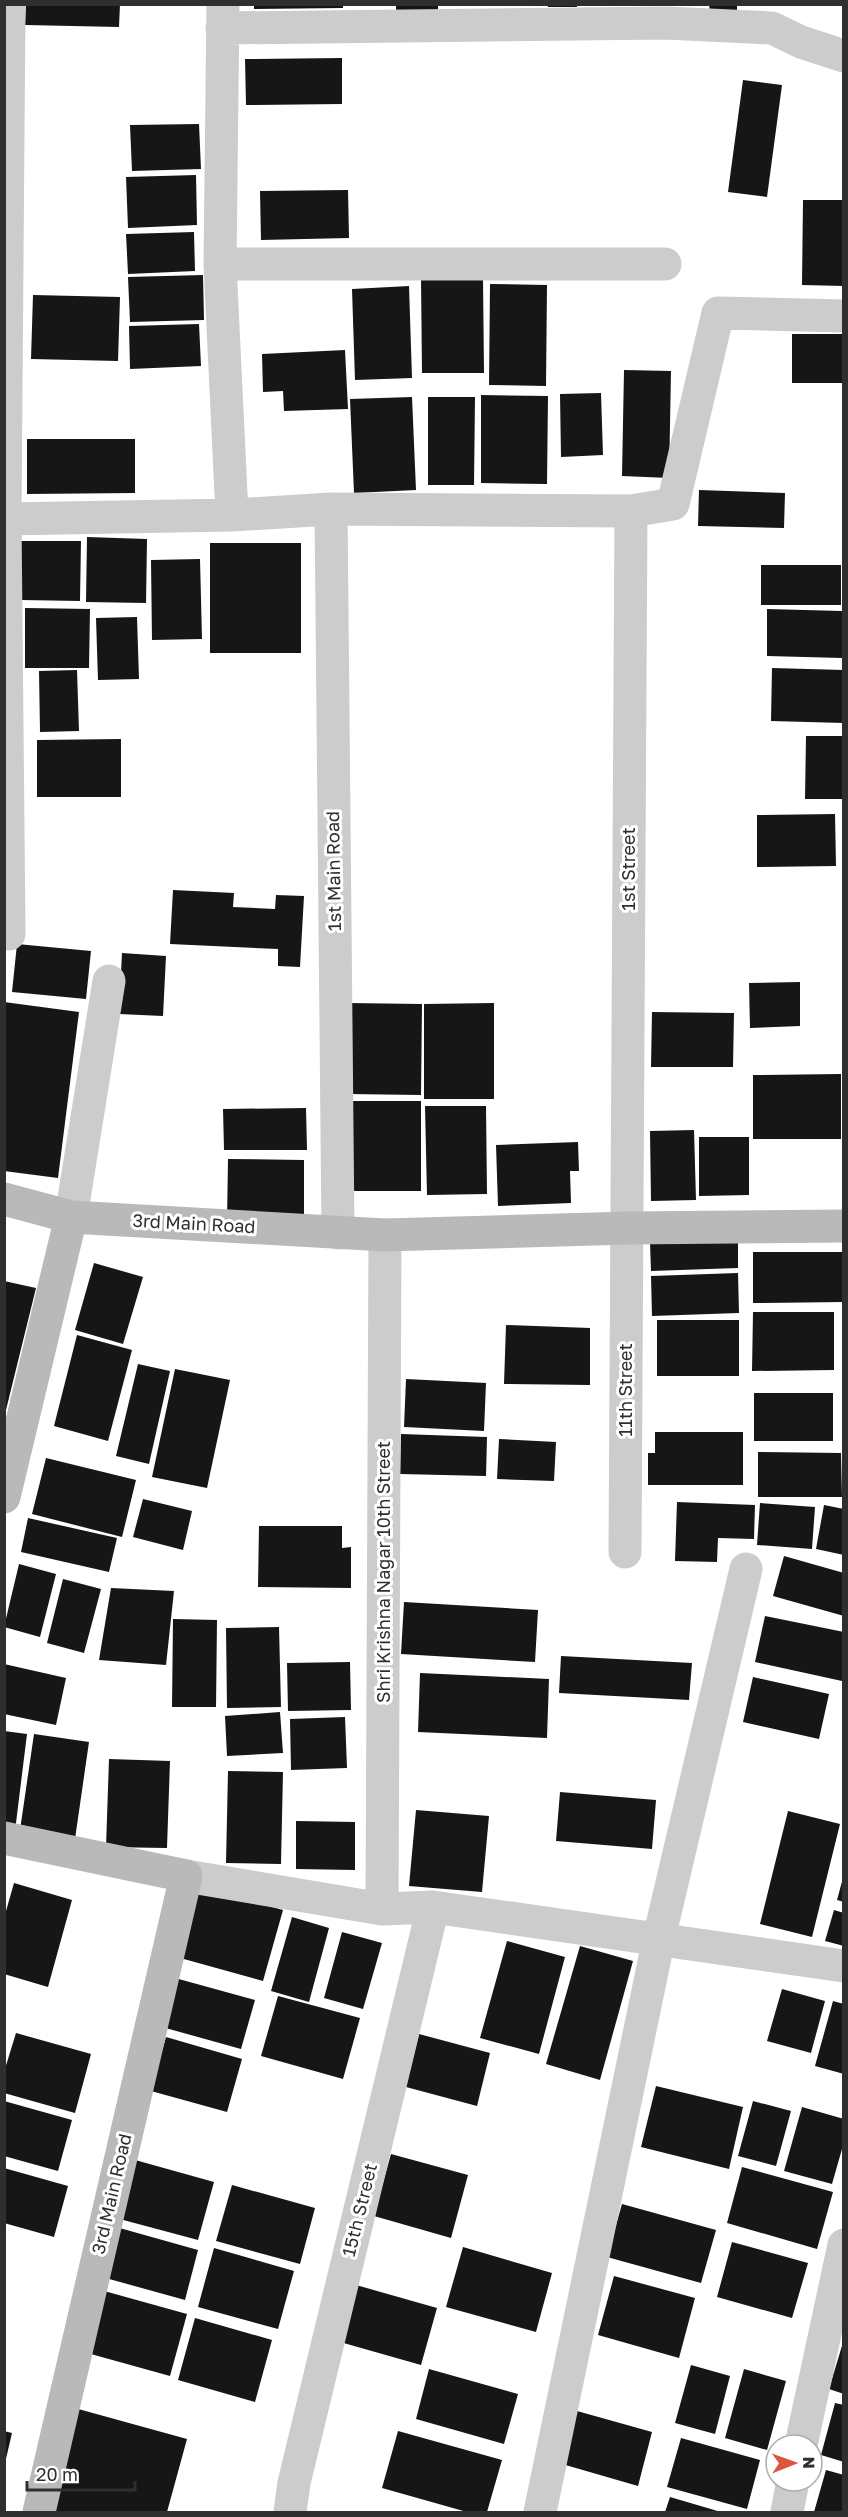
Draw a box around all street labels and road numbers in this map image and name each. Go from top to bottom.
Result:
street label: 1st Main Road [321,811,345,931]
street label: 1st Street [617,827,639,911]
street label: 3rd Main Road [132,1209,256,1237]
street label: 11th Street [614,1343,636,1437]
street label: Shri Krishna Nagar 10th Street [372,1441,394,1703]
street label: 3rd Main Road [86,2131,136,2256]
street label: 15th Street [337,2161,381,2259]

